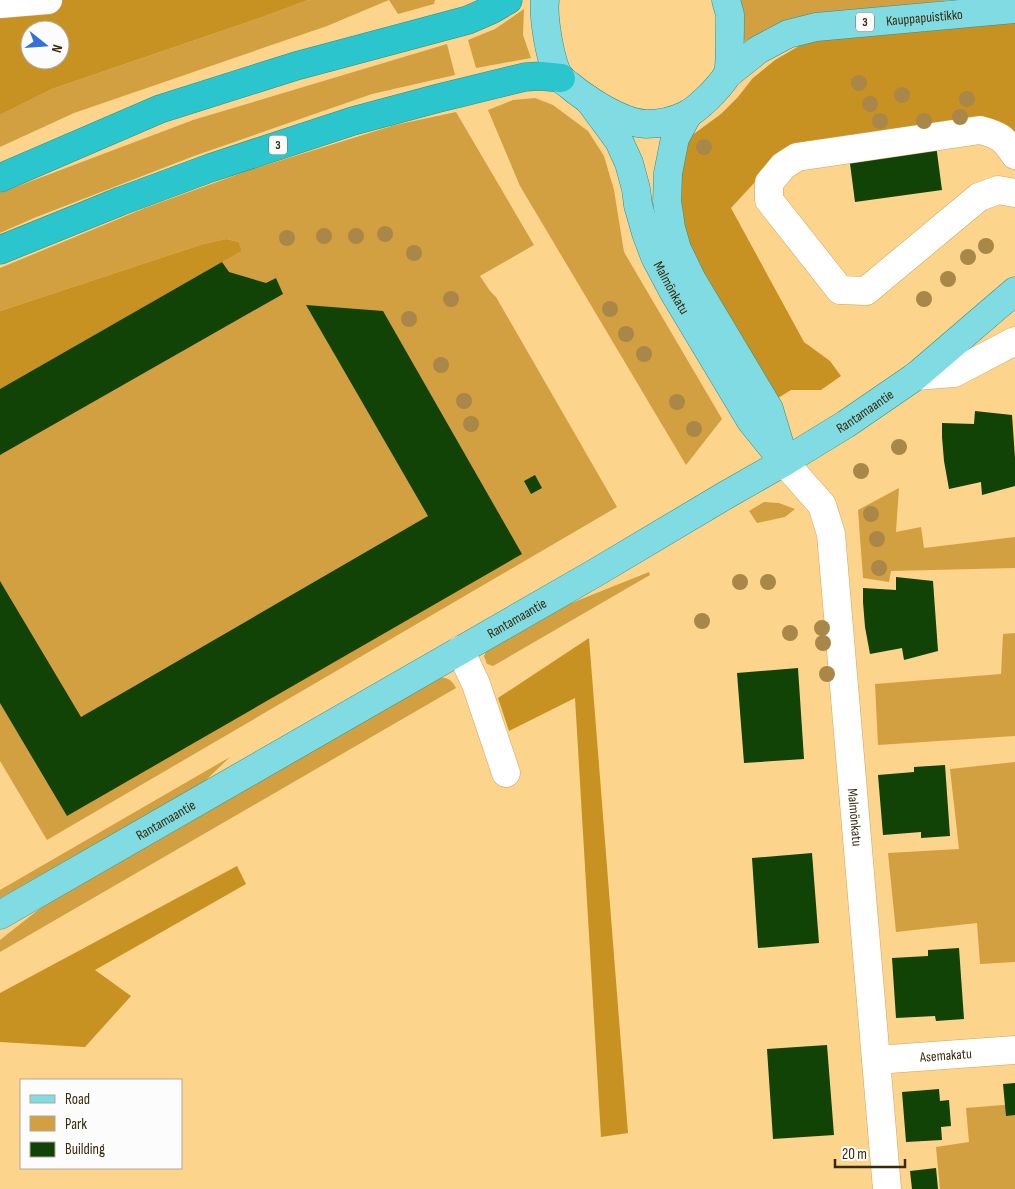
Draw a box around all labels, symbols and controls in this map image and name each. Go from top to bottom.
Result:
street label: Kauppapuistikko [885,5,964,29]
road number: 3 [856,13,874,32]
north arrow [20,20,70,70]
text: N [48,43,66,55]
road number: 3 [269,136,287,154]
street label: Malmönkatu [650,258,693,317]
street label: Rantamaantie [833,385,897,437]
street label: Rantamaantie [484,594,549,642]
street label: Malmönkatu [844,788,866,847]
street label: Rantamaantie [133,796,198,844]
street label: Asemakatu [918,1045,973,1065]
legend [20,1079,182,1169]
text: Road [65,1090,90,1109]
text: Park [65,1115,87,1134]
scale bar [835,1136,905,1168]
text: Building [65,1140,105,1159]
text: 20 m [842,1145,867,1164]

